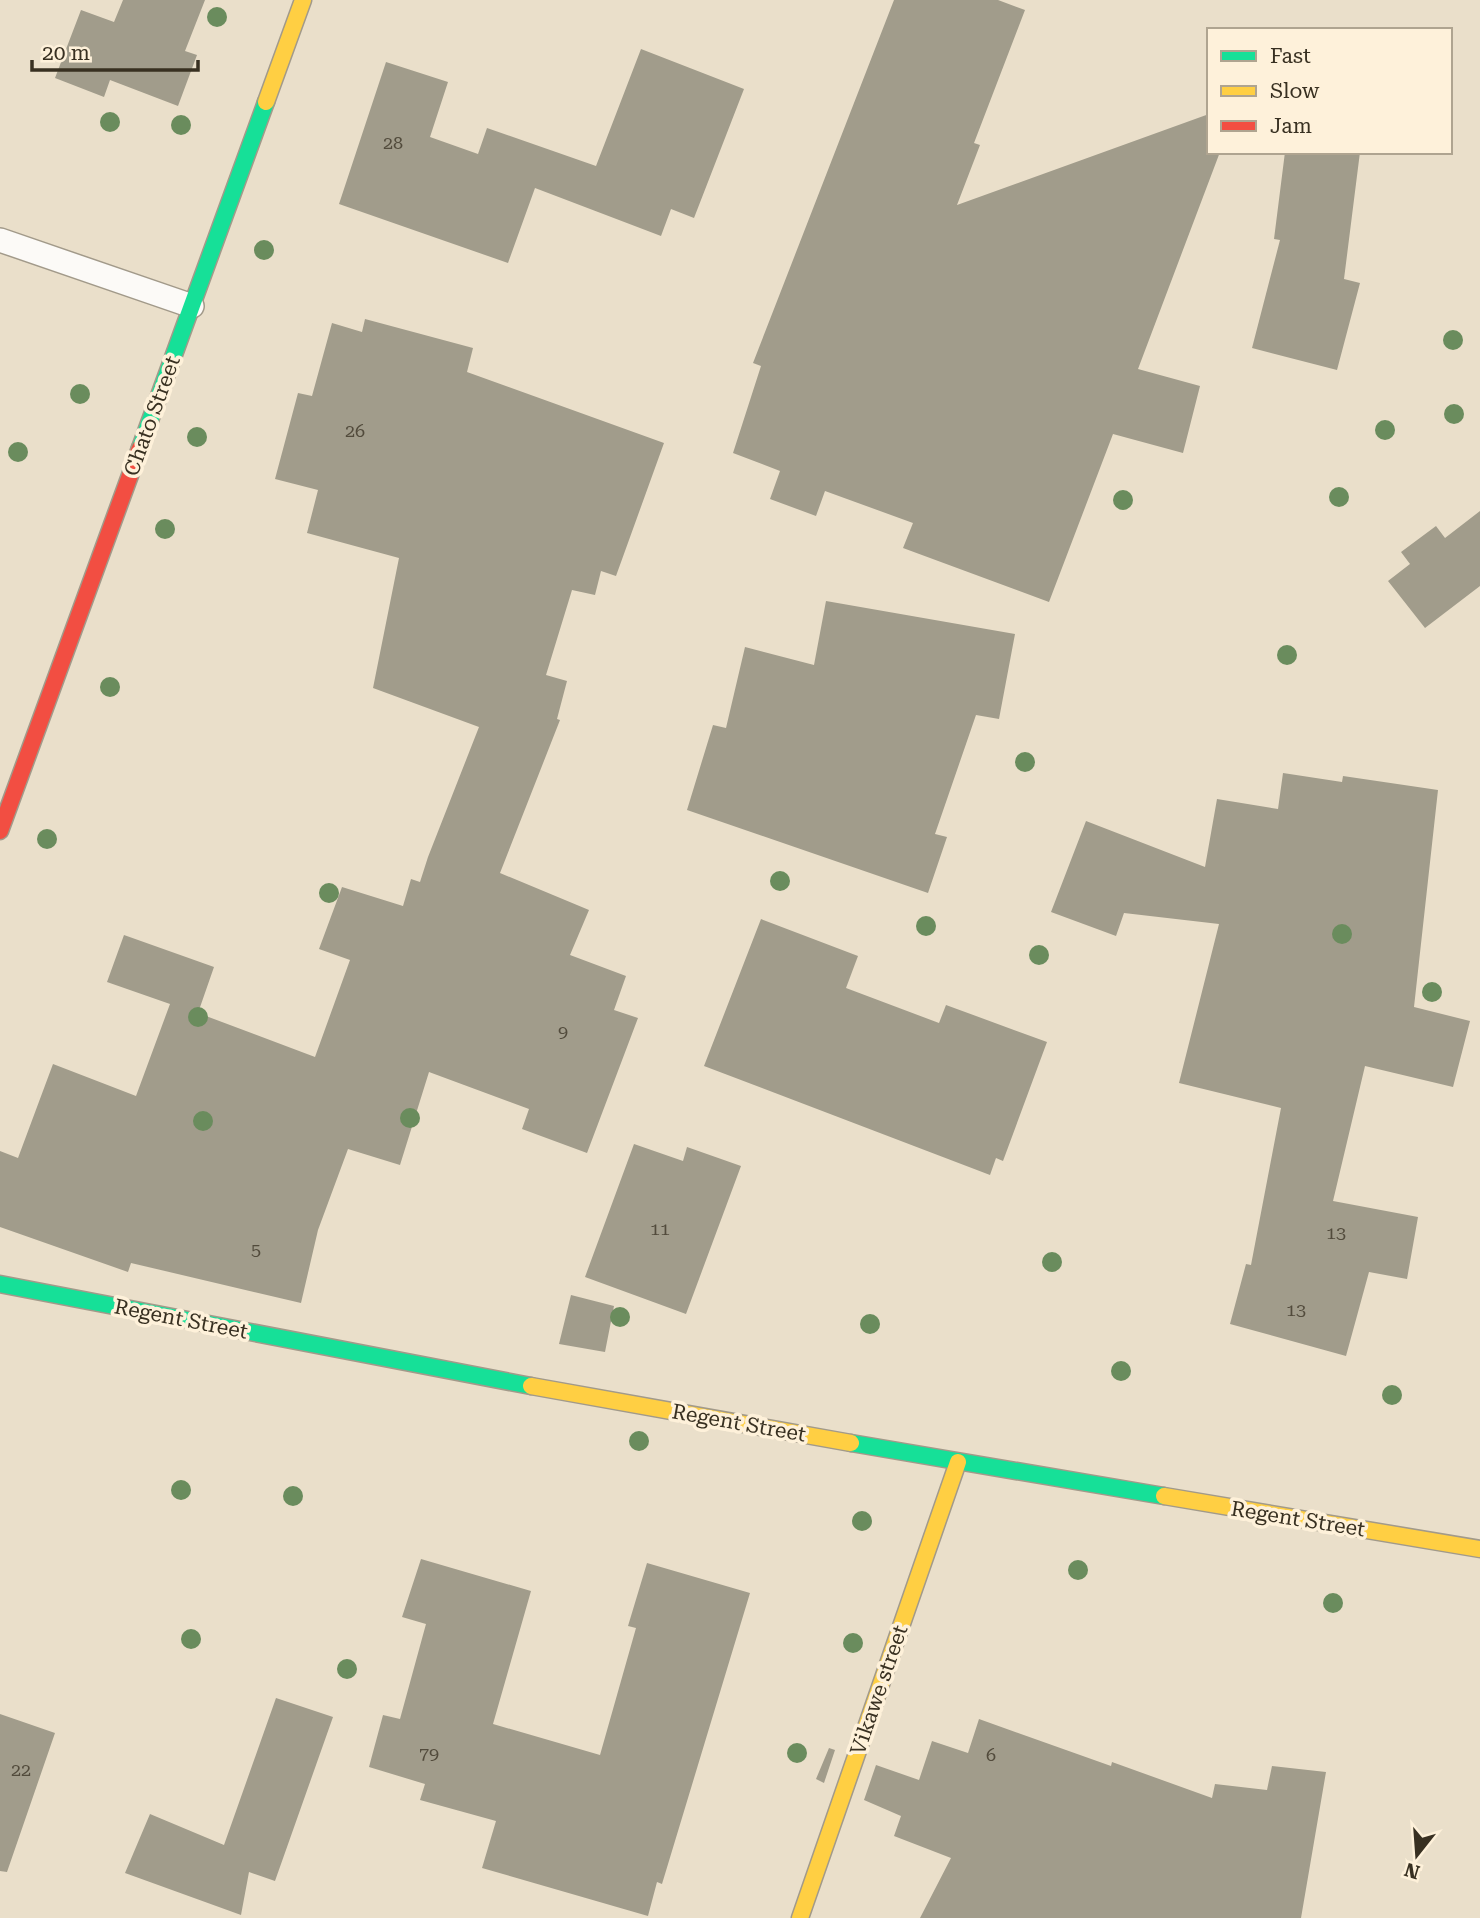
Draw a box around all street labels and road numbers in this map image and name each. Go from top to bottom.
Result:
street label: Chato Street [119,353,185,479]
street label: Regent Street [112,1294,250,1344]
street label: Regent Street [670,1399,808,1447]
street label: Regent Street [1229,1497,1367,1541]
street label: Vikawe street [846,1622,913,1758]

